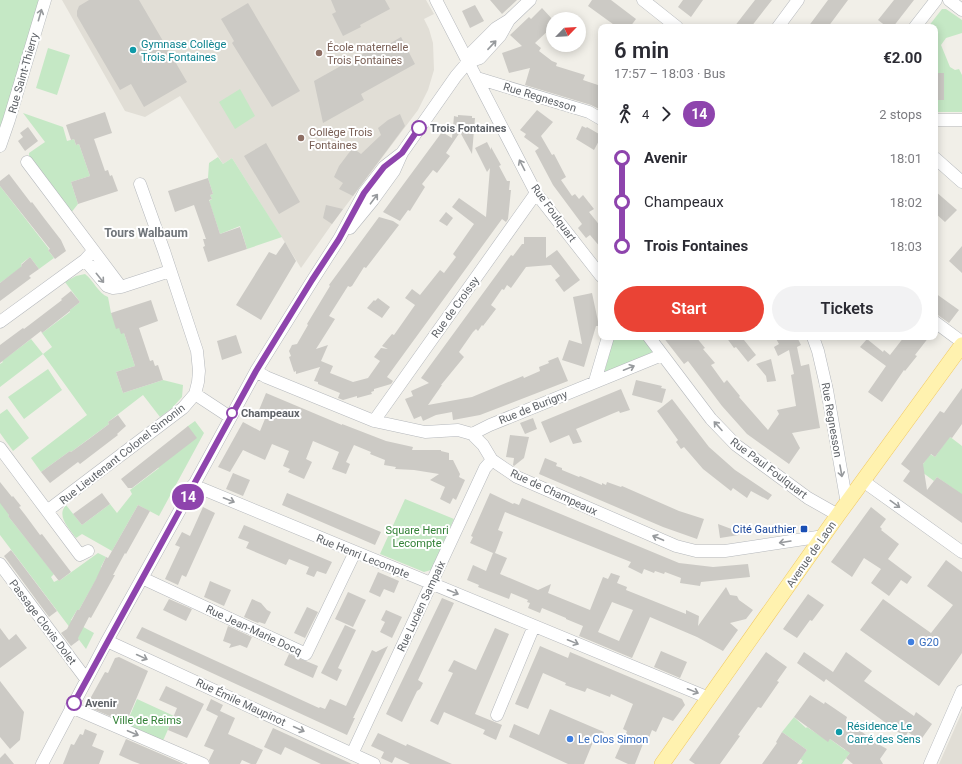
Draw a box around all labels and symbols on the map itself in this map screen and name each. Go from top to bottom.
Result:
one-way arrow [37,8,44,21]
north arrow [546,12,586,52]
street label: Rue Saint-Thierry [6,31,41,115]
place label: Gymnase Collège Trois Fontaines [141,38,226,64]
one-way arrow [487,40,497,50]
place label: École maternelle Trois Fontaines [327,41,408,67]
marker: Gymnase Collège Trois Fontaines [128,45,138,55]
marker: École maternelle Trois Fontaines [314,48,324,58]
street label: Rue Regnesson [502,80,578,115]
marker: Trois Fontaines [411,120,427,136]
place label: Trois Fontaines [430,122,507,135]
place label: Collège Trois Fontaines [309,126,373,152]
marker: Collège Trois Fontaines [296,133,306,143]
one-way arrow [517,159,525,171]
street label: Rue Foulquart [528,182,579,245]
one-way arrow [370,194,378,205]
district label: Tours Walbaum [104,226,188,240]
one-way arrow [96,273,105,284]
street label: Rue de Croissy [429,274,482,340]
one-way arrow [622,364,634,371]
street label: Rue Regnesson [819,382,844,459]
street label: Rue de Burigny [497,387,570,427]
street label: Rue Lieutenant Colonel Simonin [57,401,188,507]
marker: Champeaux [226,407,238,419]
place label: Champeaux [241,407,300,420]
one-way arrow [713,420,722,431]
street label: Rue Paul Foulquart [728,435,810,502]
one-way arrow [837,464,845,477]
street label: Rue de Champeaux [508,467,600,519]
line badge: 14 [170,484,206,510]
one-way arrow [223,497,235,505]
one-way arrow [889,499,900,508]
street label: Avenue de Laon [784,519,839,590]
place label: Cité Gauthier [733,523,796,536]
park label: Square Henri Lecompte [385,524,449,550]
marker: Cité Gauthier [799,524,809,534]
street label: Rue Henri Lecompte [314,532,411,581]
one-way arrow [652,534,664,542]
one-way arrow [779,538,792,546]
street label: Rue Lucien Sampaix [395,558,448,654]
street label: Passage Clovis Dolet [6,577,79,668]
one-way arrow [446,589,458,597]
street label: Rue Jean-Marie Docq [204,602,304,658]
place label: G20 [919,636,939,649]
marker: G20 [906,637,916,647]
one-way arrow [567,638,579,646]
one-way arrow [136,654,148,661]
street label: Rue Émile Maupinot [194,676,288,729]
one-way arrow [687,688,699,696]
marker: Avenir [66,695,82,711]
place label: Avenir [85,697,117,710]
park label: Ville de Reims [113,714,182,727]
place label: Résidence Le Carré des Sens [847,720,921,746]
one-way arrow [292,726,304,733]
marker: Résidence Le Carré des Sens [834,727,844,737]
one-way arrow [126,730,138,738]
place label: Le Clos Simon [578,733,648,746]
marker: Le Clos Simon [565,734,575,744]

